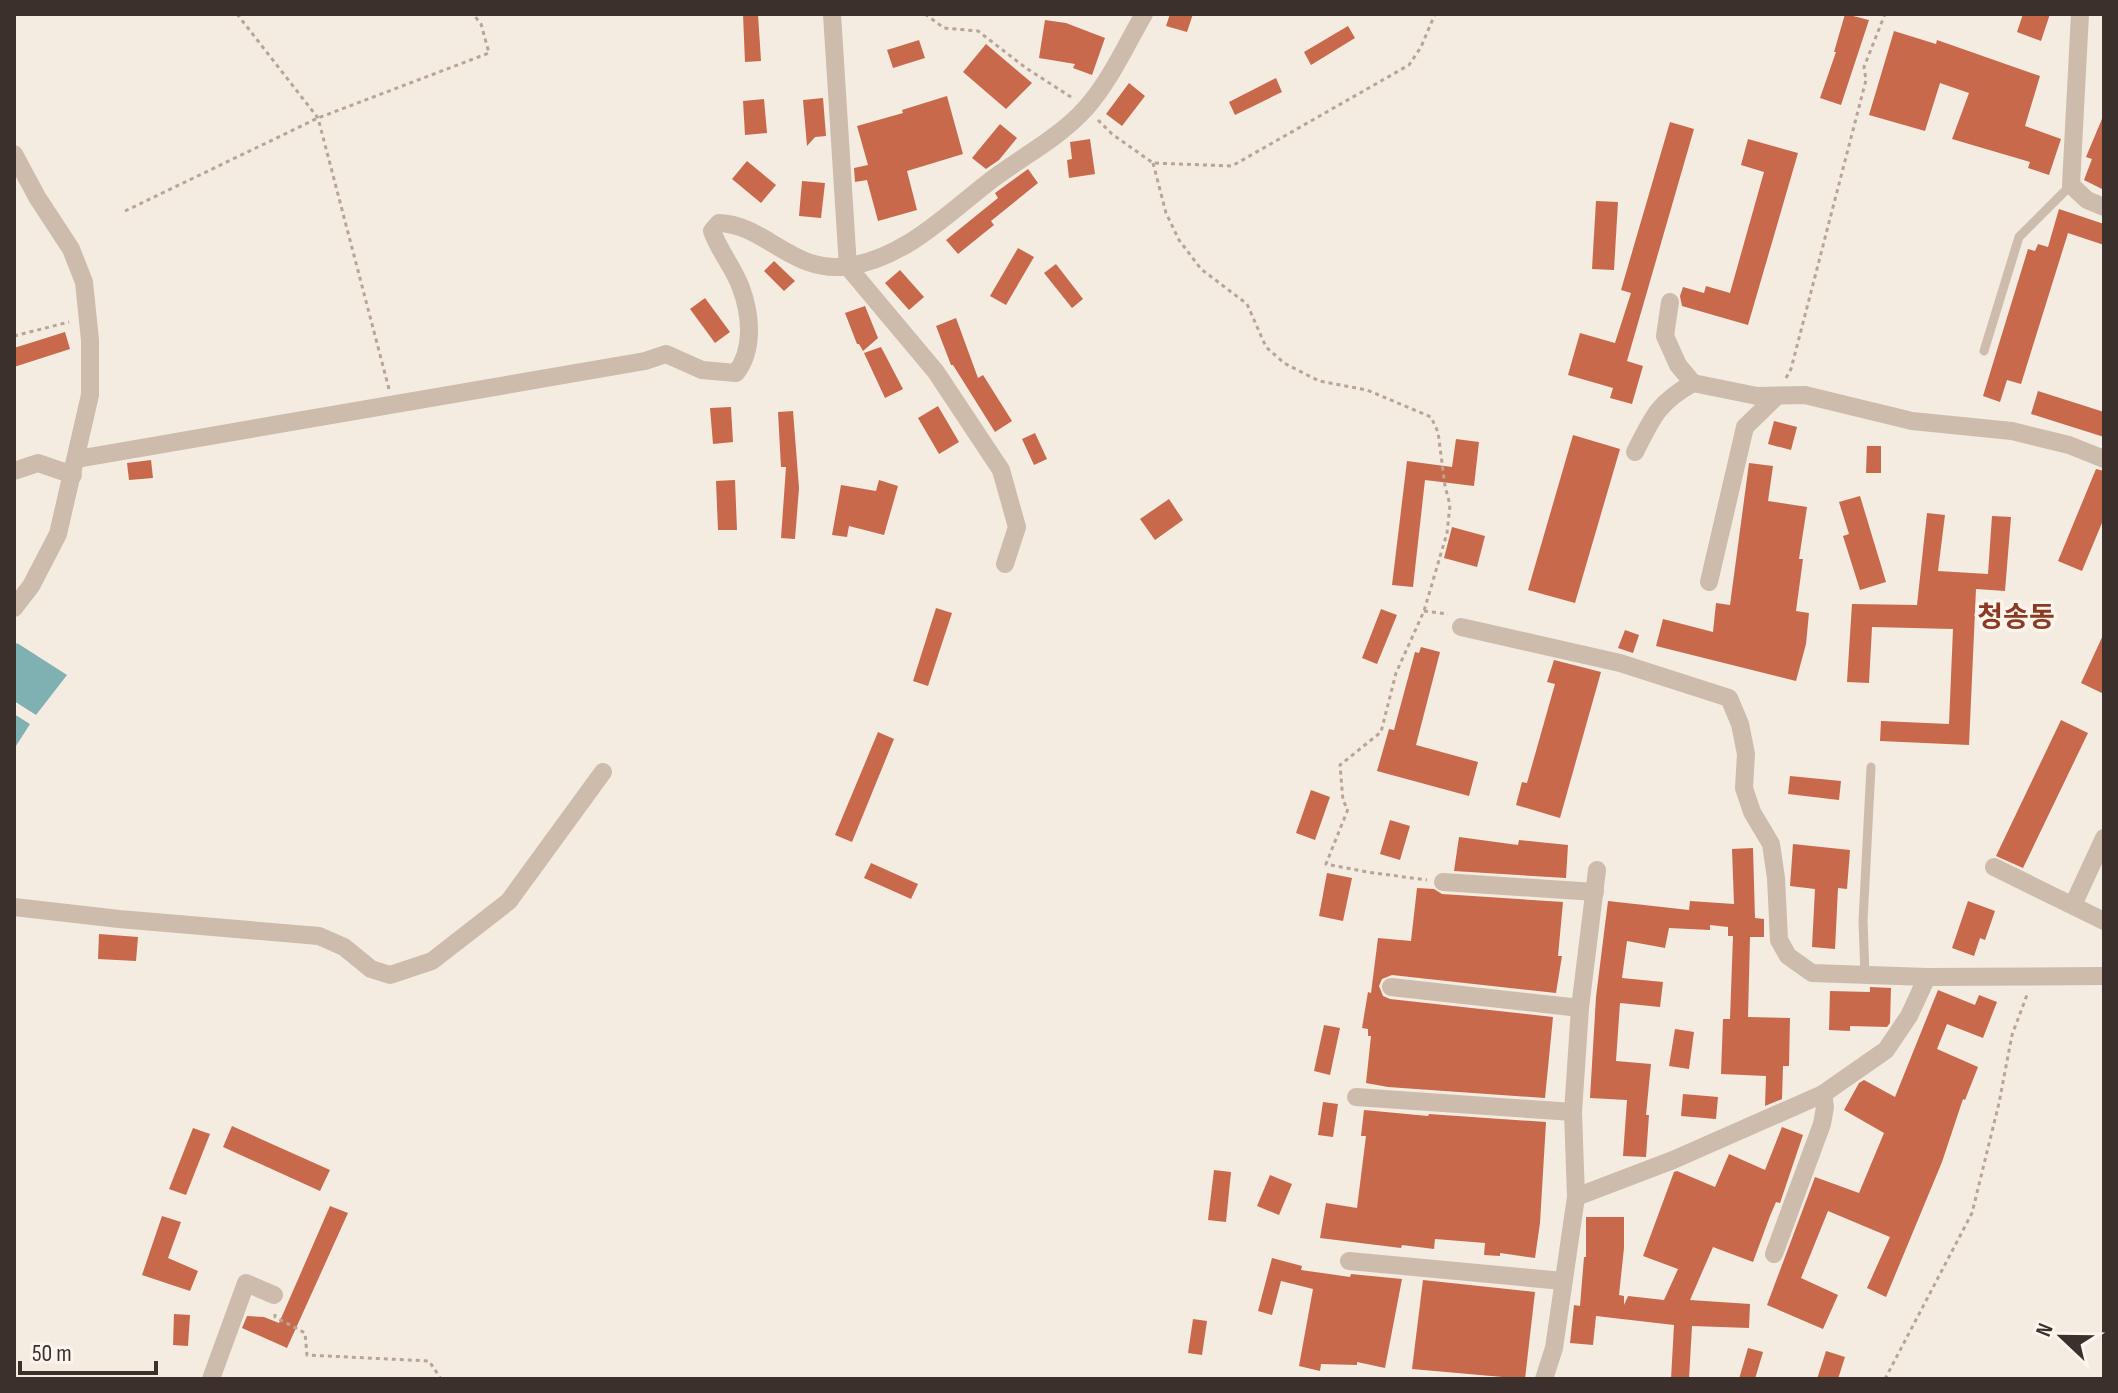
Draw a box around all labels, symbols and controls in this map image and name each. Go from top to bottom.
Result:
district label: 청송동 [1977,601,2055,634]
north arrow [2022,1297,2102,1377]
text: N [2030,1320,2060,1341]
scale bar [20,1325,156,1375]
text: 50 m [32,1339,72,1368]

